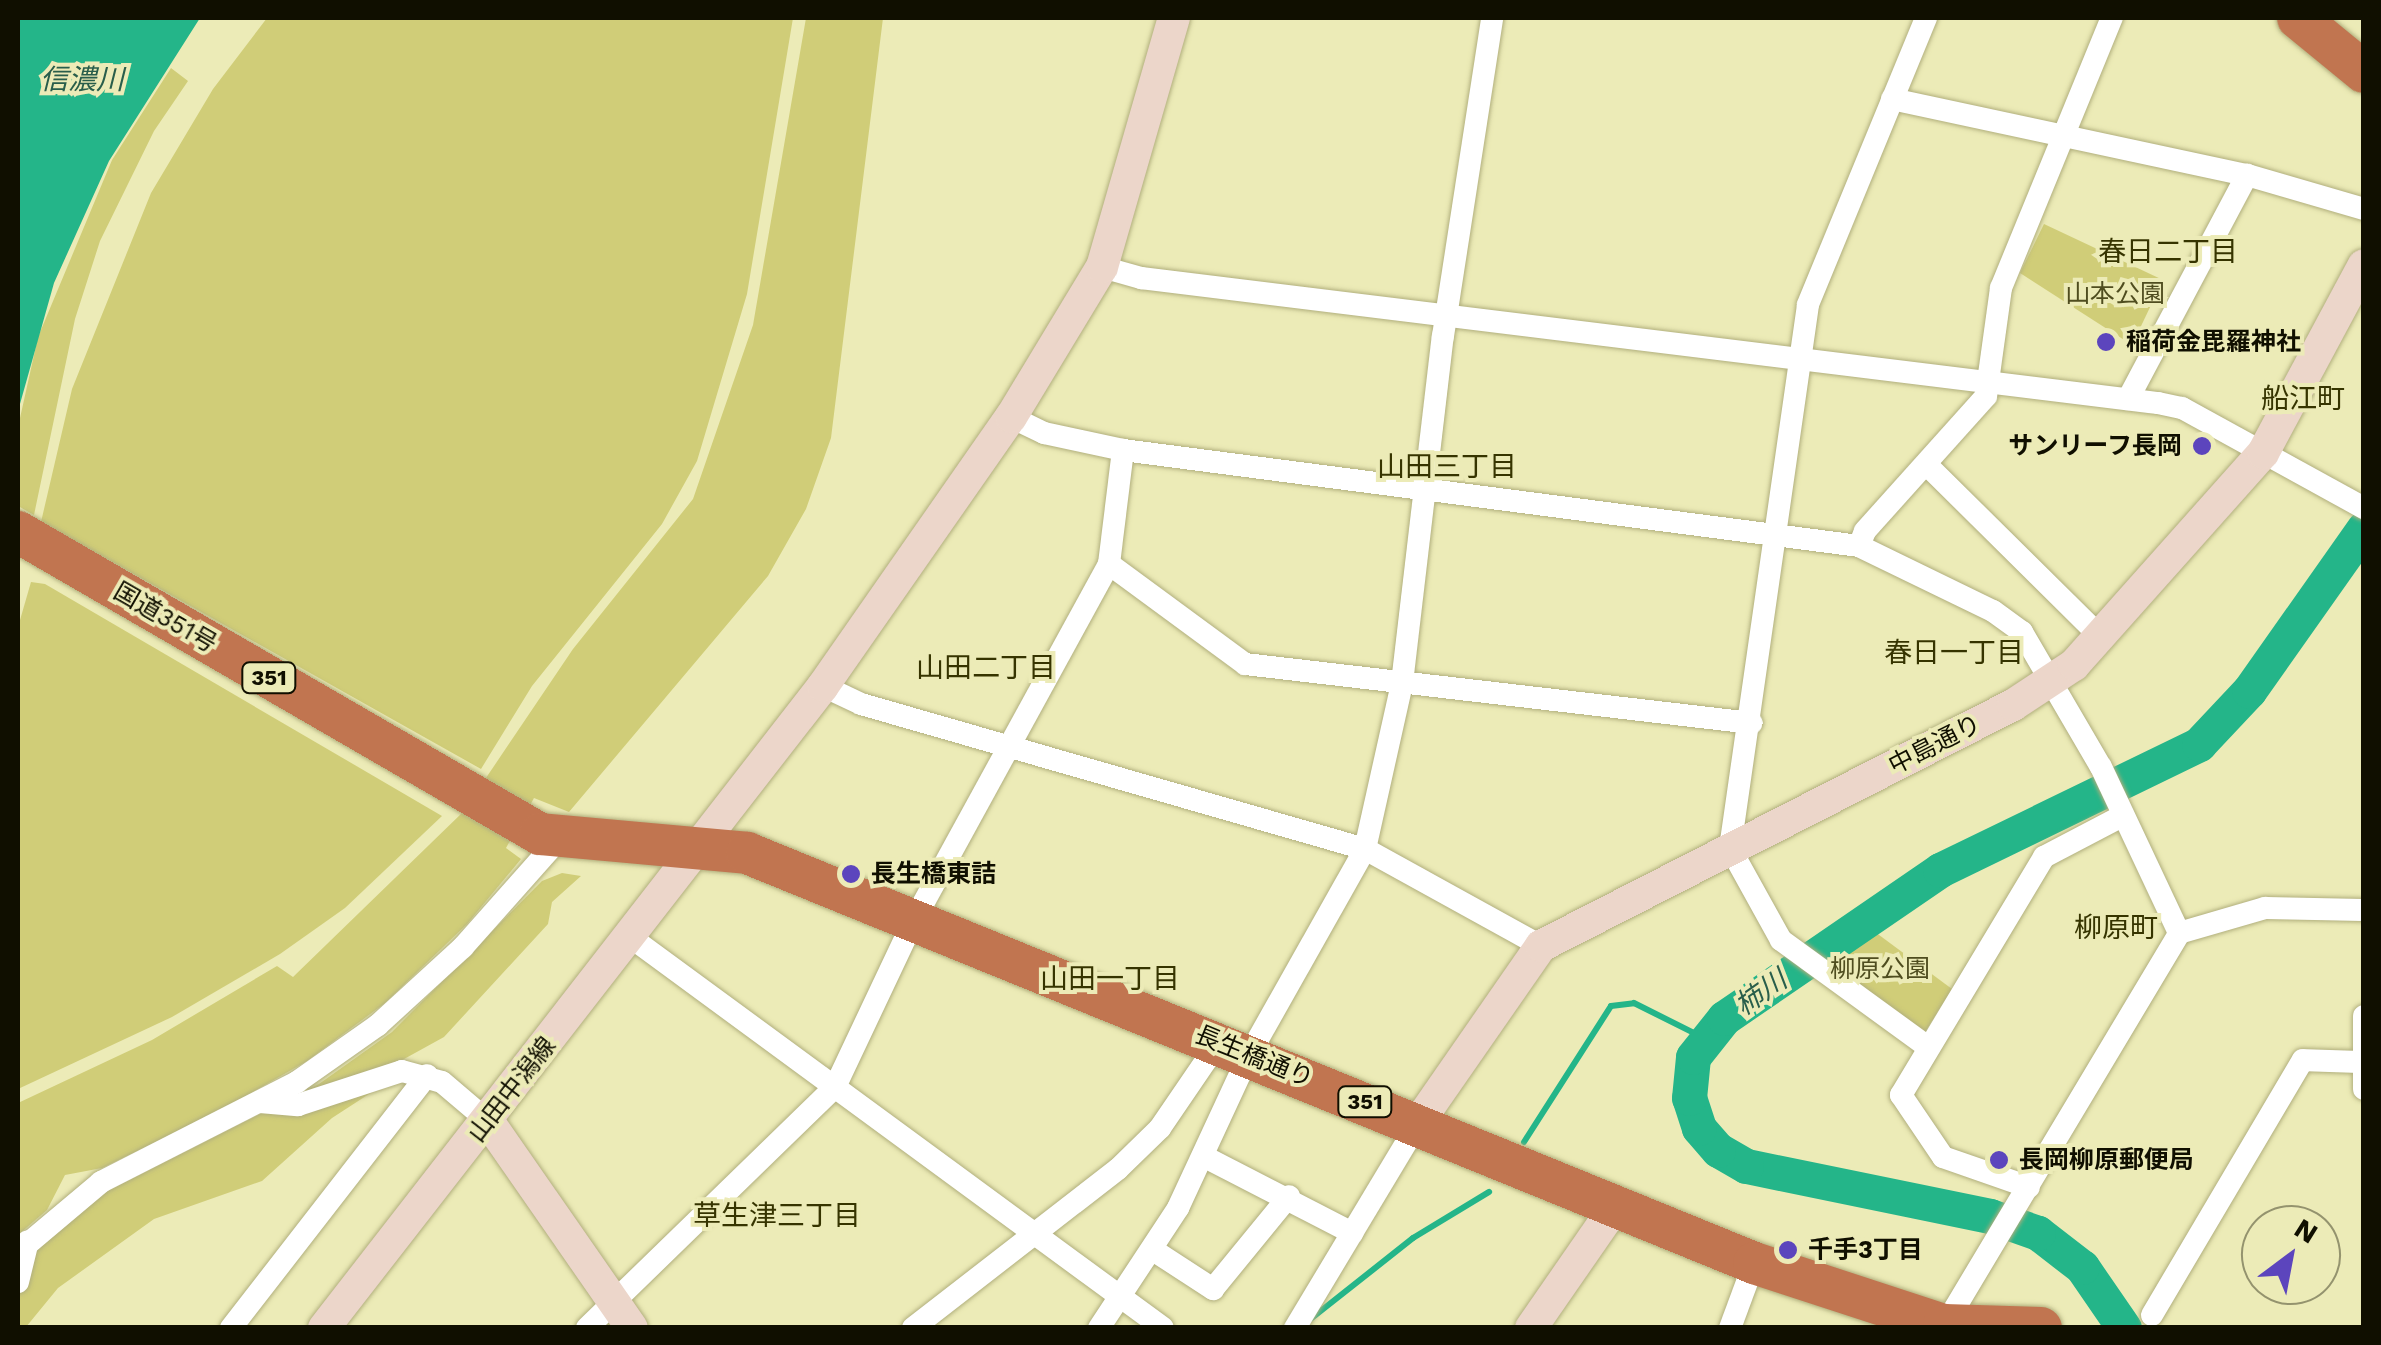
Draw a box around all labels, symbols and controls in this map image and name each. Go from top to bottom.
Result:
water label: 信濃川 [40,63,124,97]
district label: 春日二丁目 [2098,235,2238,269]
park label: 山本公園 [2065,279,2165,309]
place label: 稲荷金毘羅神社 [2126,327,2301,357]
marker: 稲荷金毘羅神社 [2095,331,2117,353]
district label: 船江町 [2261,382,2345,416]
place label: サンリーフ長岡 [2007,431,2182,461]
marker: サンリーフ長岡 [2191,435,2213,457]
district label: 山田三丁目 [1377,450,1517,484]
street label: 国道351号 [108,577,222,659]
district label: 春日一丁目 [1884,636,2024,670]
district label: 山田二丁目 [916,651,1056,685]
road number: 351 [239,661,299,695]
street label: 中島通り [1884,709,1986,781]
place label: 長生橋東詰 [871,859,996,889]
marker: 長生橋東詰 [840,863,862,885]
district label: 柳原町 [2074,911,2158,945]
park label: 柳原公園 [1830,954,1930,984]
district label: 山田一丁目 [1040,962,1180,996]
water label: 柿川 [1728,963,1794,1023]
street label: 長生橋通り [1190,1020,1318,1094]
street label: 山田中潟線 [462,1032,562,1148]
road number: 351 [1335,1085,1395,1119]
place label: 長岡柳原郵便局 [2019,1145,2194,1175]
marker: 長岡柳原郵便局 [1988,1149,2010,1171]
district label: 草生津三丁目 [693,1199,861,1233]
north arrow [2241,1205,2341,1305]
text: N [2289,1211,2324,1250]
place label: 千手3丁目 [1808,1235,1923,1265]
marker: 千手3丁目 [1777,1239,1799,1261]

